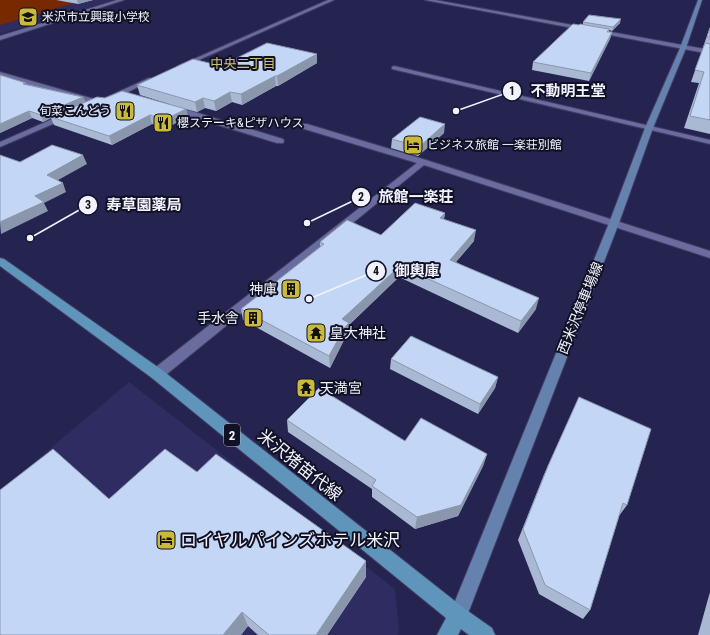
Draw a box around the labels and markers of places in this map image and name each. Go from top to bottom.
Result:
school or university icon: 米沢市立興譲小学校 [17,6,39,28]
place label: 米沢市立興譲小学校 [42,10,150,24]
callout: 不動明王堂 [502,77,613,104]
restaurant icon: 旬菜こんどう [114,100,136,122]
place label: 旬菜こんどう [39,104,111,118]
restaurant icon: 櫻ステーキ&ピザハウス [152,112,174,134]
place label: 櫻ステーキ&ピザハウス [177,116,304,130]
hotel icon: ビジネス旅館 一楽荘別館 [402,134,424,156]
place label: ビジネス旅館 一楽荘別館 [427,138,562,152]
callout: 旅館一楽荘 [351,183,462,210]
callout: 寿草園薬局 [78,191,189,218]
callout: 御輿庫 [366,257,447,284]
building icon: 神庫 [280,278,302,300]
place label: 神庫 [249,281,277,297]
building icon: 手水舎 [242,307,264,329]
place label: 手水舎 [197,310,239,326]
temple icon: 皇大神社 [305,322,327,344]
place label: 皇大神社 [330,325,386,341]
temple icon: 天満宮 [295,377,317,399]
place label: 天満宮 [320,380,362,396]
hotel icon: ロイヤルパインズホテル米沢 [155,529,177,551]
place label: ロイヤルパインズホテル米沢 [180,530,400,550]

